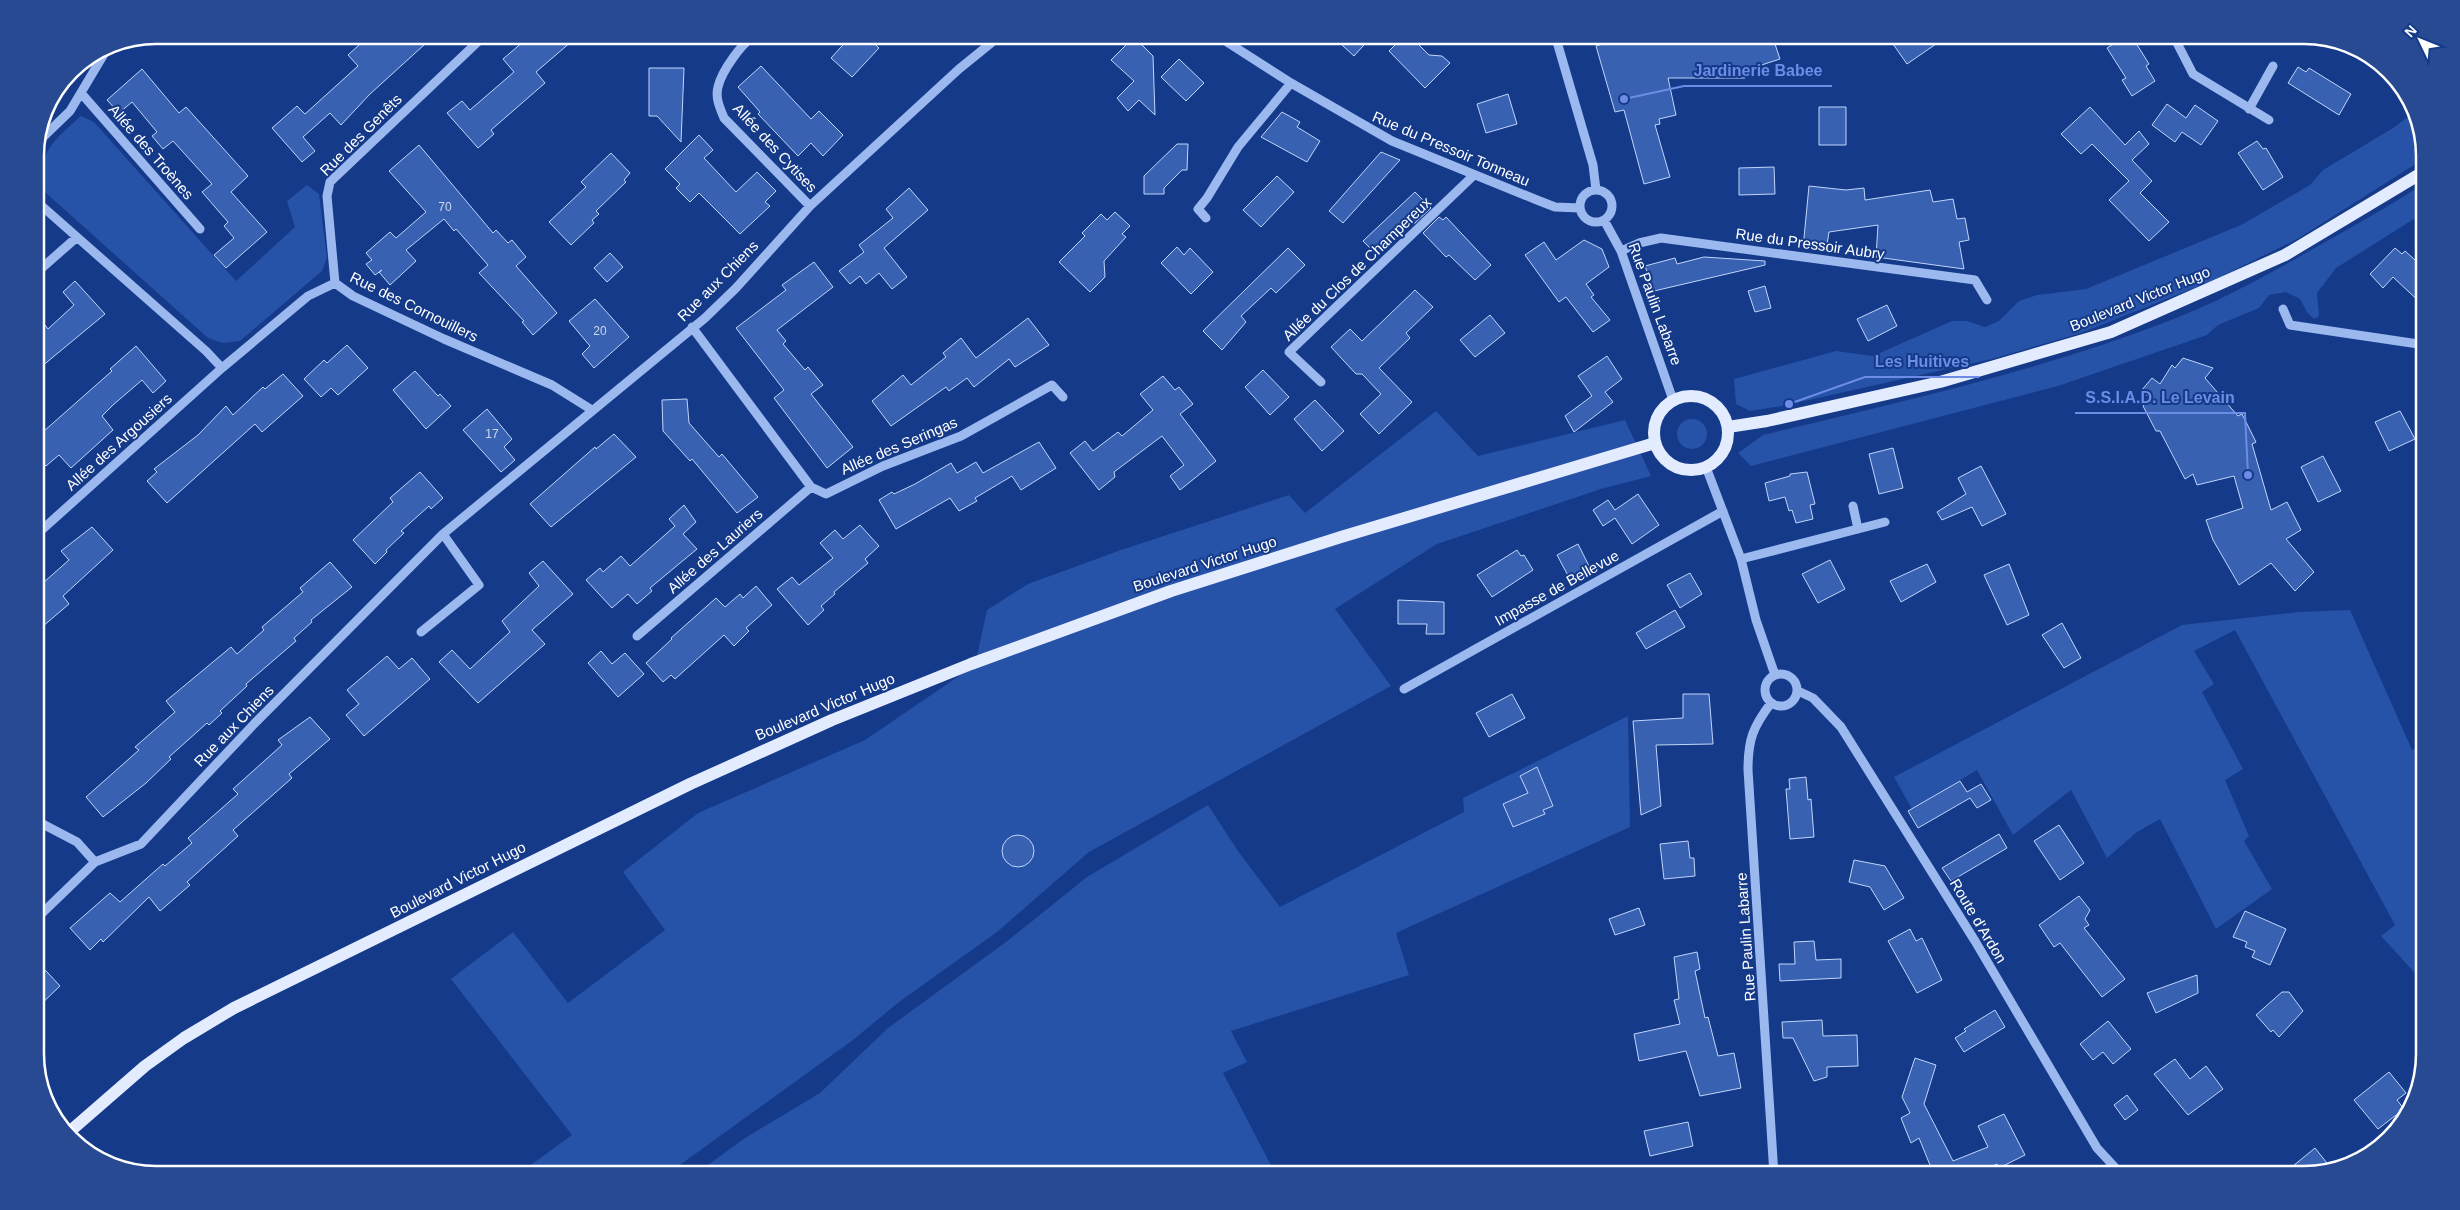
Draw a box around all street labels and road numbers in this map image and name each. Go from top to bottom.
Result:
street label: Rue des Genêts [316,90,405,179]
street label: Allée des Cytises [730,100,821,196]
street label: Allée des Troènes [106,101,197,203]
street label: Rue du Pressoir Tonneau [1370,108,1532,189]
street label: Allée du Clos de Champereux [1279,193,1435,344]
street label: Rue du Pressoir Aubry [1735,225,1886,262]
street label: Rue aux Chiens [674,237,761,324]
street label: Rue Paulin Labarre [1625,240,1686,367]
street label: Boulevard Victor Hugo [2067,263,2212,334]
street label: Rue des Cornouillers [348,268,481,345]
street label: Allée des Argousiers [62,390,175,494]
street label: Allée des Seringas [838,413,960,478]
street label: Allée des Lauriers [664,505,766,596]
street label: Boulevard Victor Hugo [1131,532,1279,595]
street label: Impasse de Bellevue [1492,546,1622,629]
street label: Boulevard Victor Hugo [753,669,897,744]
street label: Rue aux Chiens [190,681,277,770]
street label: Boulevard Victor Hugo [387,838,528,921]
street label: Rue Paulin Labarre [1733,872,1758,1002]
street label: Route d'Ardon [1947,875,2010,966]

